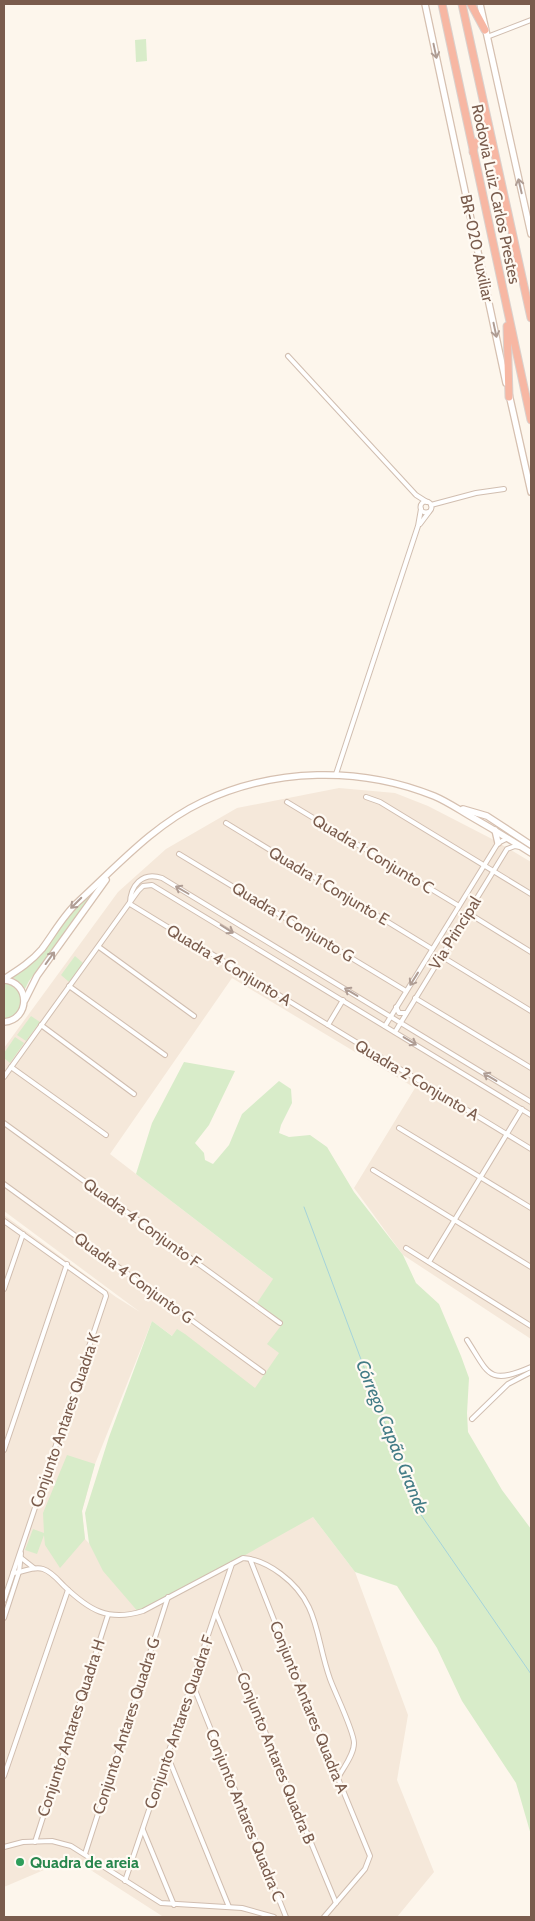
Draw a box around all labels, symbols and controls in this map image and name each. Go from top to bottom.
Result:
one-way arrow [431,43,440,59]
street label: Rodovia Luiz Carlos Prestes [468,102,524,286]
one-way arrow [515,179,525,195]
street label: BR-020 Auxiliar [456,193,498,304]
one-way arrow [491,322,500,338]
street label: Quadra 1 Conjunto C [309,810,437,898]
street label: Quadra 1 Conjunto E [265,843,393,929]
street label: Quadra 1 Conjunto G [229,878,357,966]
one-way arrow [176,884,190,894]
street label: Via Principal [425,893,485,973]
one-way arrow [70,897,82,910]
street label: Quadra 4 Conjunto A [163,920,295,1010]
one-way arrow [220,924,234,935]
one-way arrow [45,951,55,965]
one-way arrow [408,971,418,985]
one-way arrow [345,986,359,996]
street label: Quadra 2 Conjunto A [352,1036,482,1125]
one-way arrow [403,1037,417,1047]
one-way arrow [483,1071,497,1081]
street label: Quadra 4 Conjunto F [80,1174,205,1272]
street label: Quadra 4 Conjunto G [71,1228,197,1328]
street label: Conjunto Antares Quadra K [26,1330,104,1510]
water label: Córrego Capão Grande [351,1357,433,1517]
street label: Conjunto Antares Quadra A [266,1618,352,1796]
street label: Conjunto Antares Quadra F [140,1632,218,1811]
street label: Conjunto Antares Quadra G [88,1635,164,1817]
street label: Conjunto Antares Quadra H [33,1637,109,1819]
street label: Conjunto Antares Quadra B [233,1669,319,1847]
street label: Conjunto Antares Quadra C [202,1726,288,1904]
place label: Quadra de areia [30,1853,139,1872]
marker: Quadra de areia [14,1856,26,1868]

